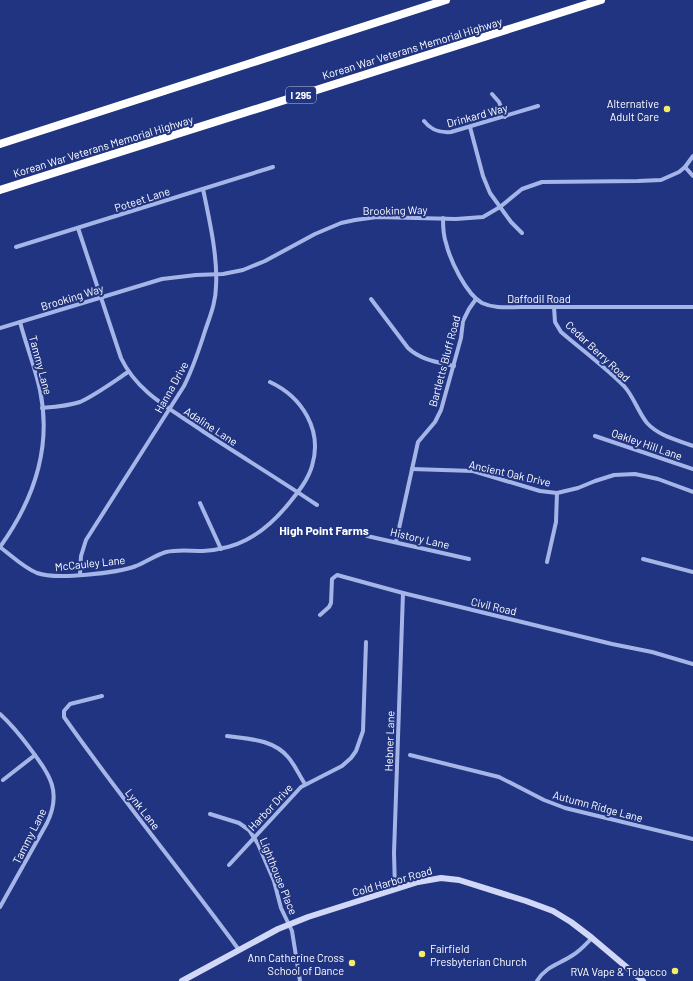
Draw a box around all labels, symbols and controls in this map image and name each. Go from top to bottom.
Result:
street label: Korean War Veterans Memorial Highway [320,14,504,82]
road number: I 295 [286,87,316,103]
place label: Alternative Adult Care [607,97,659,123]
street label: Drinkard Way [445,101,509,129]
marker: Alternative Adult Care [662,104,672,114]
street label: Korean War Veterans Memorial Highway [11,112,195,180]
street label: Poteet Lane [113,184,171,214]
street label: Brooking Way [362,203,428,217]
street label: Brooking Way [39,281,105,313]
street label: Daffodil Road [507,292,571,305]
street label: Bartletts Bluff Road [426,314,462,408]
street label: Cedar Berry Road [563,318,633,384]
street label: Tammy Lane [27,334,55,396]
street label: Hanna Drive [151,359,191,415]
street label: Adaline Lane [182,404,240,448]
street label: Oakley Hill Lane [610,426,684,462]
street label: Ancient Oak Drive [468,457,552,489]
district label: High Point Farms [279,523,369,537]
street label: History Lane [389,525,451,551]
street label: McCauley Lane [54,553,126,573]
street label: Civil Road [470,594,518,618]
street label: Hebner Lane [381,710,397,771]
street label: Harbor Drive [245,781,295,833]
street label: Lynk Lane [123,786,163,832]
street label: Autumn Ridge Lane [552,788,645,824]
street label: Tammy Lane [9,806,49,866]
street label: Lighthouse Place [258,835,300,917]
street label: Cold Harbor Road [350,863,434,899]
place label: Fairfield Presbyterian Church [430,942,527,968]
marker: Fairfield Presbyterian Church [417,949,427,959]
place label: Ann Catherine Cross School of Dance [248,951,344,977]
marker: Ann Catherine Cross School of Dance [347,958,357,968]
place label: RVA Vape & Tobacco [570,965,667,978]
marker: RVA Vape & Tobacco [670,966,680,976]

